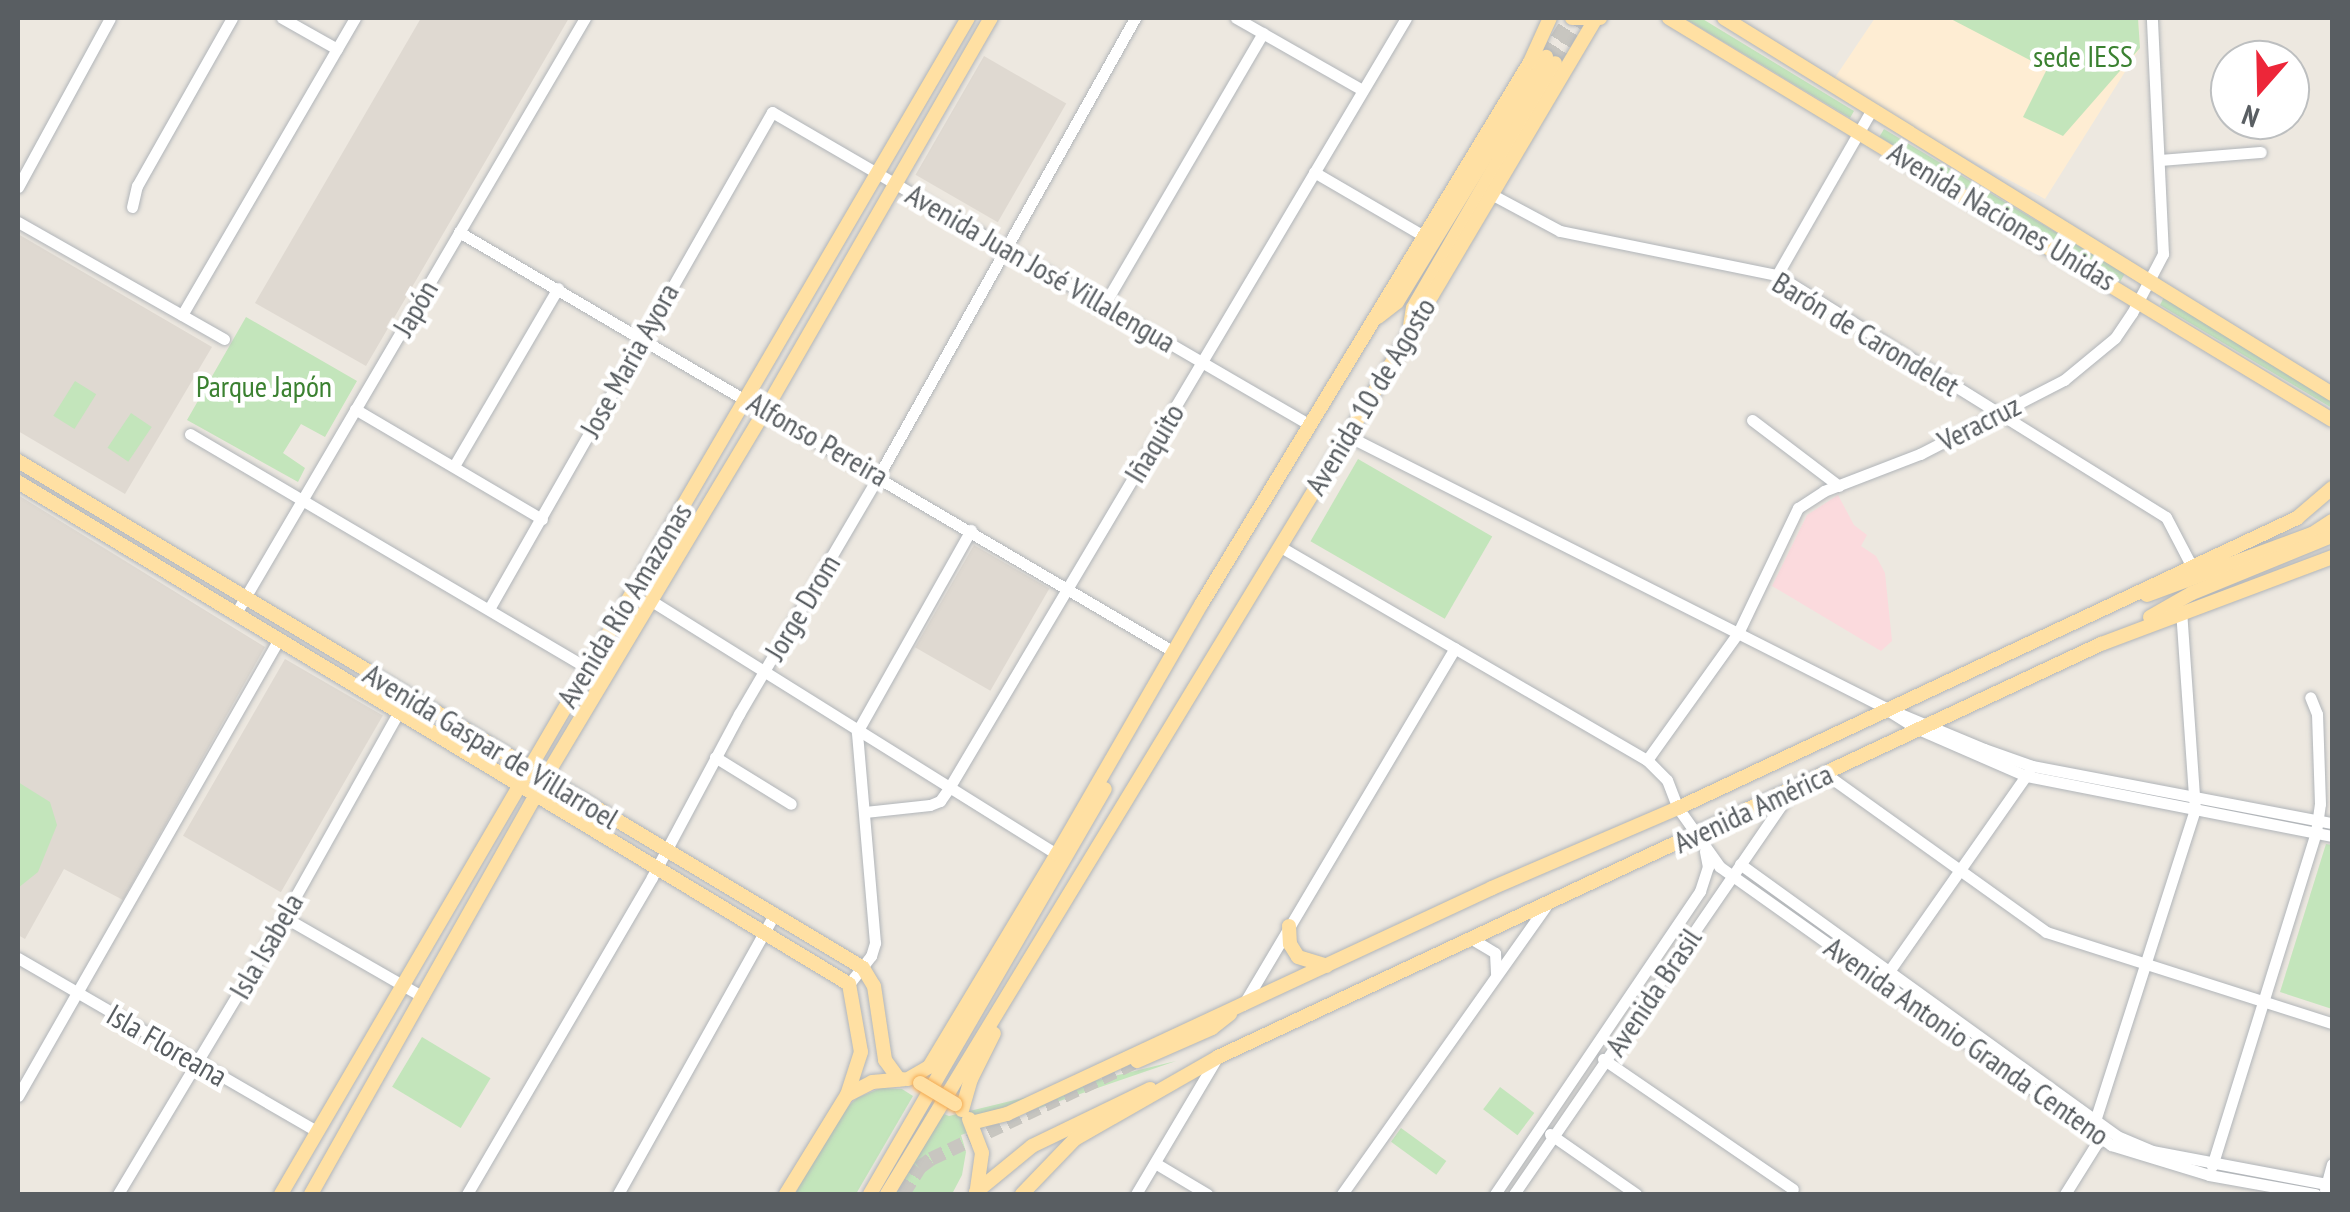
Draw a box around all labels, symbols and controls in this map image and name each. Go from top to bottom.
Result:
park label: sede IESS [2033,38,2133,74]
north arrow [2210,40,2310,140]
text: N [2237,97,2264,137]
street label: Avenida Naciones Unidas [1882,134,2122,298]
street label: Avenida Juan José Villalengua [899,176,1183,360]
street label: Barón de Carondelet [1766,264,1966,404]
street label: Japón [385,274,445,342]
street label: Jose Maria Ayora [572,276,686,444]
street label: Avenida 10 de Agosto [1297,291,1443,501]
park label: Parque Japón [196,368,332,404]
street label: Alfonso Pereira [741,384,895,494]
street label: Veracruz [1932,387,2026,459]
street label: Iñaquito [1117,397,1191,489]
street label: Avenida Río Amazonas [549,496,699,714]
street label: Jorge Drom [757,548,847,666]
street label: Avenida Gaspar de Villarroel [357,655,625,837]
street label: Avenida América [1668,755,1838,861]
street label: Isla Isabela [221,887,311,1005]
street label: Avenida Brasil [1597,921,1709,1063]
street label: Avenida Antonio Granda Centeno [1817,929,2117,1153]
street label: Isla Floreana [101,996,233,1094]

